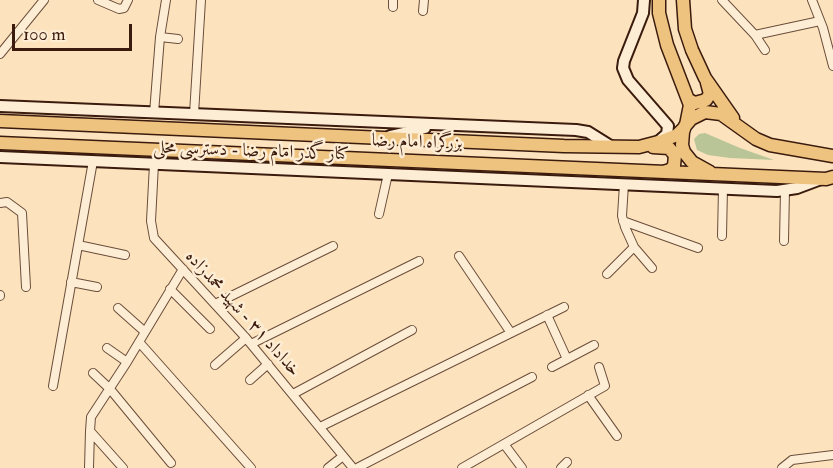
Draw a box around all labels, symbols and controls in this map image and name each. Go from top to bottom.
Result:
scale bar [15,12,135,50]
text: 100 m [23,23,66,46]
street label: بزرگراه امام رضا [371,131,463,155]
street label: کنار گذر امام رضا - دسترسی محلی [153,138,349,166]
street label: خداداد ۳۱ - شهید محمدزاده [180,247,304,381]

